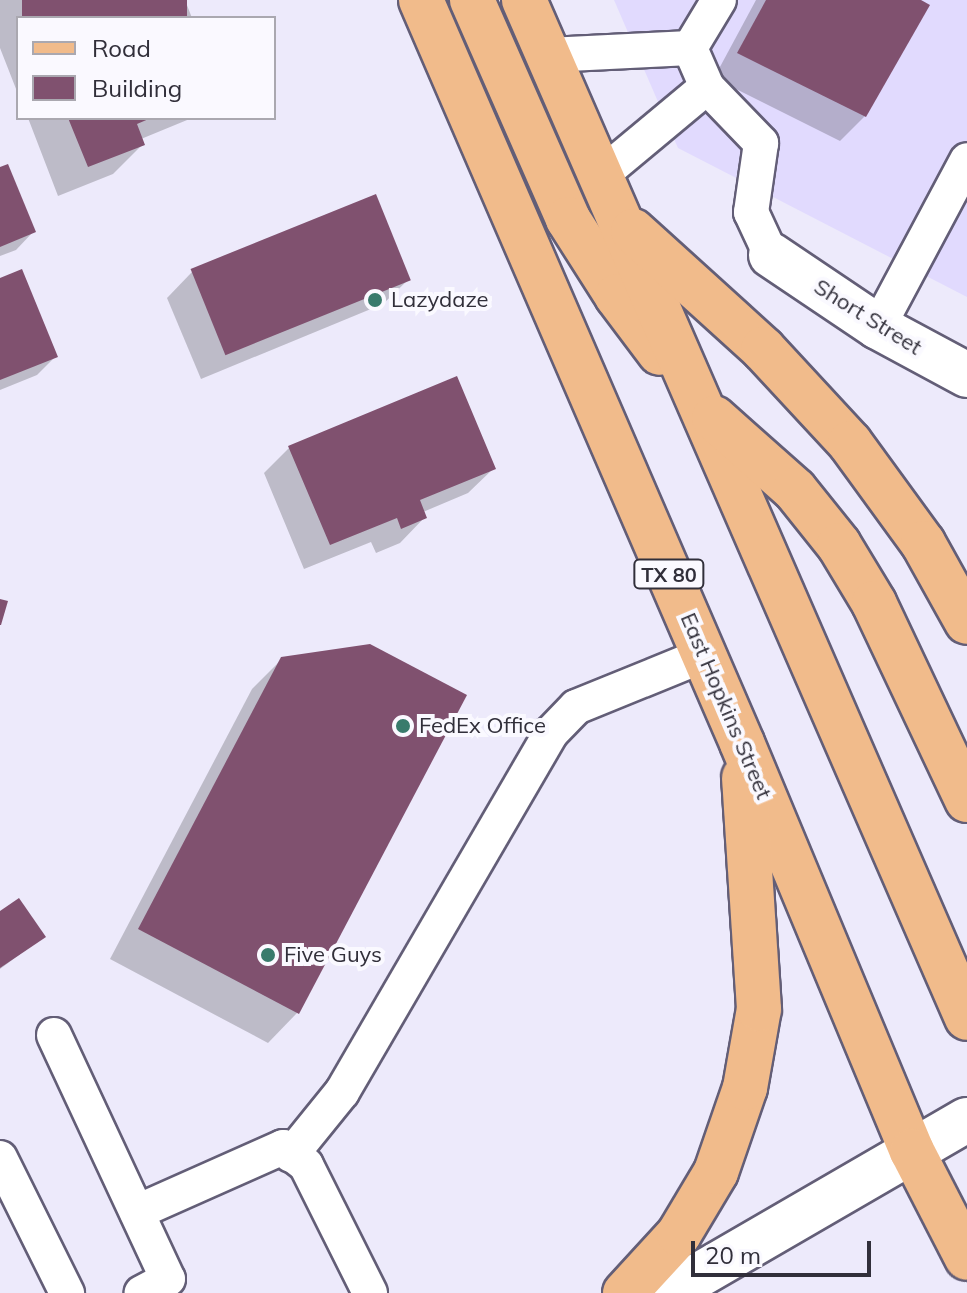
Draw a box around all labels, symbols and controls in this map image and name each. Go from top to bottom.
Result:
legend [16,16,276,120]
text: Road [92,33,151,63]
text: Building [92,73,182,103]
street label: Short Street [809,273,927,361]
place label: Lazydaze [391,287,489,313]
marker: Lazydaze [366,291,384,309]
road number: TX 80 [633,558,705,590]
street label: East Hopkins Street [675,609,777,803]
place label: FedEx Office [419,713,546,739]
marker: FedEx Office [394,717,412,735]
place label: Five Guys [284,942,382,968]
marker: Five Guys [259,946,277,964]
scale bar [695,1225,875,1275]
text: 20 m [705,1240,761,1270]

